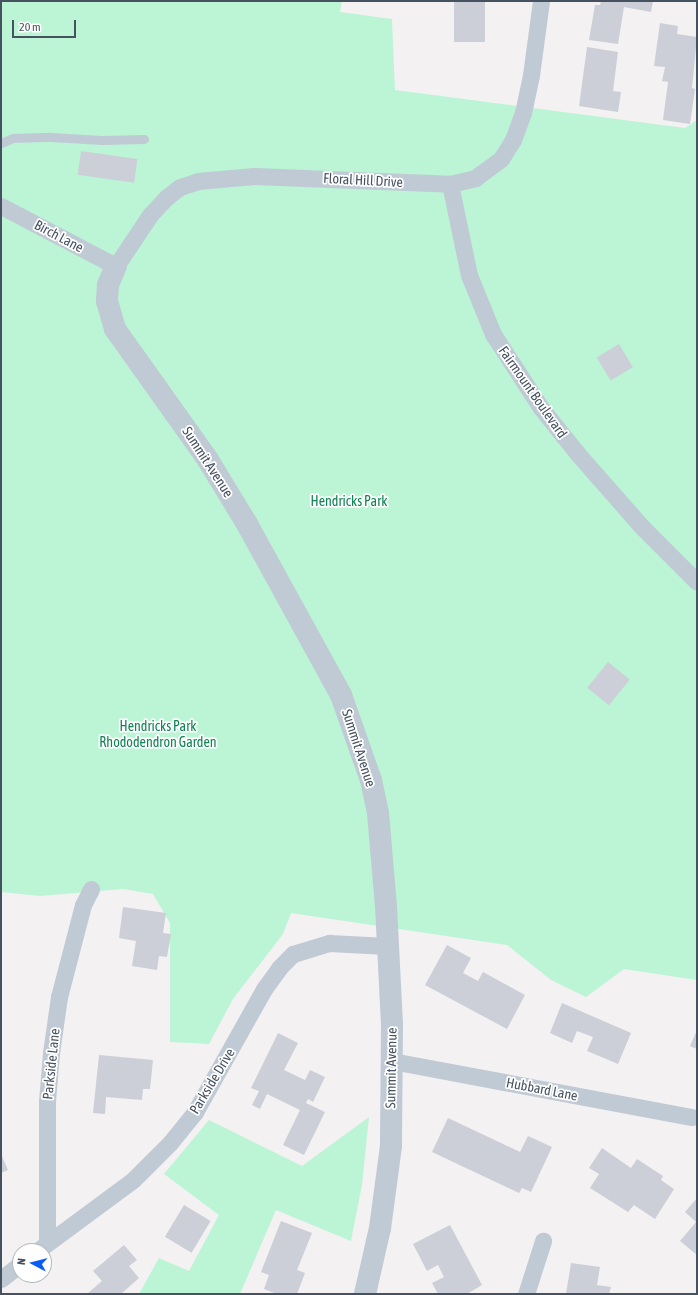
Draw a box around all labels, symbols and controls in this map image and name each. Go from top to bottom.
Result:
scale bar [14,12,78,38]
text: 20 m [19,20,41,34]
street label: Floral Hill Drive [323,170,403,190]
street label: Birch Lane [32,216,86,256]
street label: Fairmount Boulevard [495,343,571,441]
street label: Summit Avenue [179,424,237,500]
park label: Hendricks Park [311,493,387,509]
street label: Summit Avenue [339,707,379,789]
park label: Hendricks Park Rhododendron Garden [99,718,217,750]
street label: Summit Avenue [382,1027,400,1109]
street label: Parkside Lane [39,1028,63,1100]
street label: Parkside Drive [186,1045,238,1117]
street label: Hubbard Lane [505,1074,579,1104]
north arrow [12,1243,52,1283]
text: N [15,1258,27,1266]

